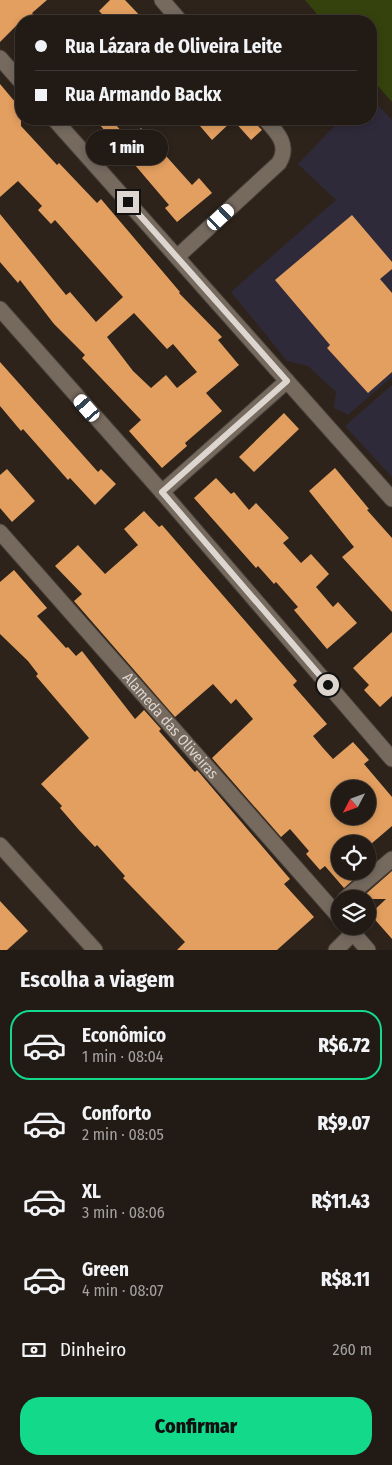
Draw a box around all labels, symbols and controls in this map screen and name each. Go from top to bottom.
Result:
text: Rua Lázara de Oliveira Leite [65,35,282,58]
text: Rua Armando Backx [65,83,222,106]
callout: 1 min [87,130,169,164]
text: 1 min [110,138,144,157]
route end [117,191,139,213]
car [204,201,237,233]
car [71,392,102,424]
street label: Alameda das Oliveiras [119,669,222,782]
route start [317,674,339,696]
north arrow [331,780,376,825]
map controls [331,780,376,935]
button: locate [331,835,376,880]
button: layers [331,890,376,935]
text: Escolha a viagem [20,966,175,993]
icon: car [22,1023,67,1068]
text: Econômico [82,1024,166,1047]
text: R$6.72 [318,1034,370,1057]
text: 1 min · 08:04 [82,1047,164,1066]
icon: car [22,1101,67,1146]
text: Conforto [82,1102,151,1125]
text: R$9.07 [318,1112,370,1135]
text: 2 min · 08:05 [82,1125,164,1144]
icon: car [22,1179,67,1224]
text: XL [82,1180,101,1203]
text: R$11.43 [312,1190,370,1213]
text: 3 min · 08:06 [82,1203,165,1222]
icon: car [22,1257,67,1302]
text: Green [82,1258,129,1281]
text: R$8.11 [321,1268,370,1291]
text: 4 min · 08:07 [82,1281,163,1300]
icon: cash [20,1336,48,1364]
text: Dinheiro [60,1338,126,1361]
text: 260 m [333,1340,372,1359]
button: Confirmar [20,1397,372,1455]

